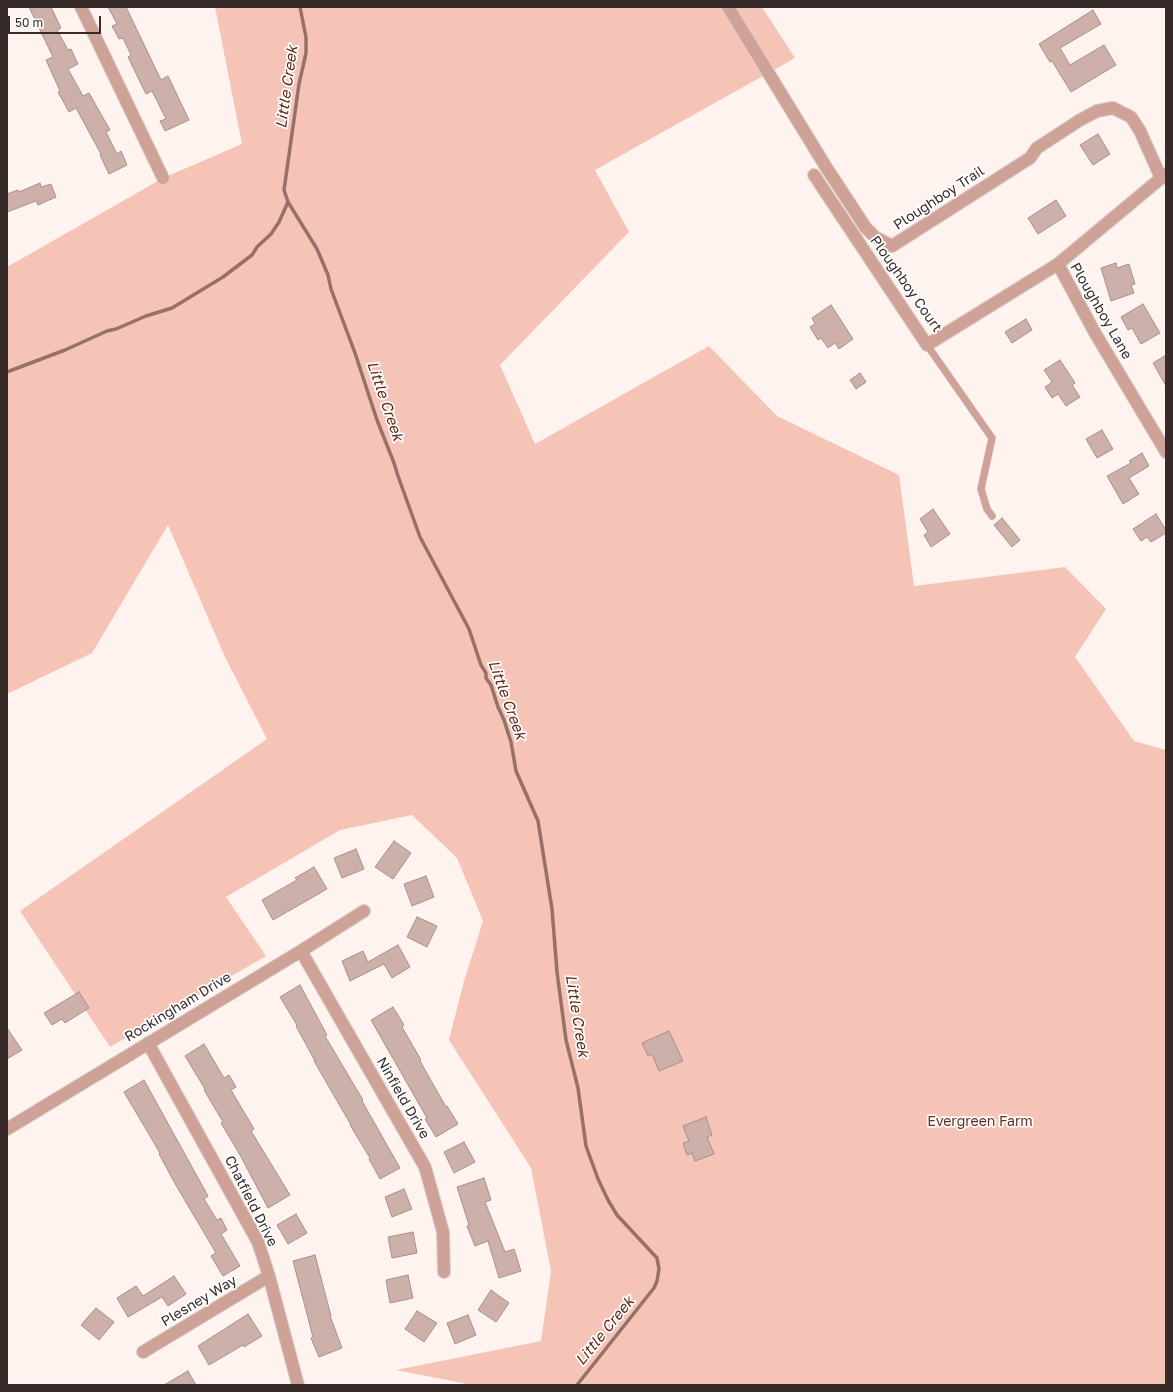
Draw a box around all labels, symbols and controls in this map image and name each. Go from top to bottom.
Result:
scale bar [10,8,103,34]
text: 50 m [15,15,43,30]
water label: Little Creek [272,45,302,129]
street label: Ploughboy Trail [891,162,987,234]
street label: Ploughboy Court [867,233,945,335]
street label: Ploughboy Lane [1067,260,1135,362]
water label: Little Creek [363,359,407,443]
water label: Little Creek [484,658,530,742]
street label: Rockingham Drive [122,969,234,1045]
water label: Little Creek [562,973,592,1059]
street label: Ninfield Drive [373,1054,433,1142]
park label: Evergreen Farm [927,1114,1033,1130]
street label: Chatfield Drive [221,1153,281,1249]
street label: Plesney Way [158,1272,240,1330]
water label: Little Creek [572,1293,638,1369]

